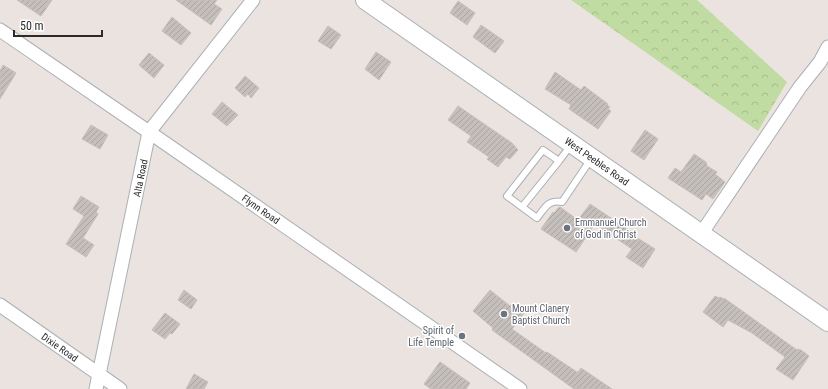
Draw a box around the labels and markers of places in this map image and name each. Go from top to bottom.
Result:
place label: Emmanuel Church of God in Christ [575,217,647,240]
marker: Emmanuel Church of God in Christ [562,223,572,233]
place label: Mount Clanery Baptist Church [512,303,570,326]
marker: Mount Clanery Baptist Church [499,309,509,319]
place label: Spirit of Life Temple [408,325,455,348]
marker: Spirit of Life Temple [457,331,467,341]

